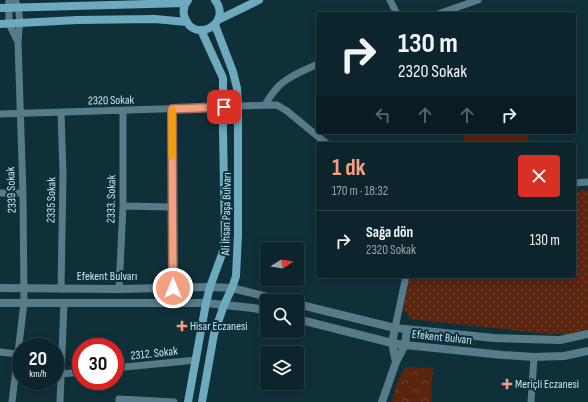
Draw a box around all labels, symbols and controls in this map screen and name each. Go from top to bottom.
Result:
text: 130 m [398,27,458,60]
icon: right [332,28,384,80]
text: 2320 Sokak [398,61,467,82]
pin [207,90,241,124]
street label: 2320 Sokak [88,93,135,108]
icon: arrive [213,96,235,118]
icon: left [372,104,394,126]
icon: ahead [414,104,436,126]
icon: ahead [456,104,478,126]
icon: right [498,104,520,126]
text: 1 dk [332,153,366,182]
button: close [518,155,560,197]
street label: 2339 Sokak [3,166,20,213]
street label: Ali İhsan Paşa Bulvarı [218,172,235,257]
street label: 2333. Sokak [104,174,119,223]
street label: 2335 Sokak [44,177,59,223]
text: 170 m · 18:32 [332,183,388,199]
text: Sağa dön [366,223,413,242]
icon: right [332,230,354,252]
text: 130 m [530,231,560,250]
north arrow [260,242,304,286]
map controls [260,242,304,390]
text: 2320 Sokak [366,242,416,258]
position arrow [152,267,194,309]
street label: Efekent Bulvarı [77,269,137,284]
button: search [260,294,304,338]
place label: Hisar Eczanesi [190,319,248,334]
marker: Hisar Eczanesi [177,321,187,331]
street label: Efekent Bulvarı [411,327,473,348]
speed limit sign: 30 [72,338,124,390]
street label: 2312. Sokak [130,344,179,363]
button: layers [260,346,304,390]
text: 20 [29,347,47,371]
text: km/h [29,368,47,380]
place label: Meriçli Eczanesi [515,377,579,392]
marker: Meriçli Eczanesi [502,379,512,389]

